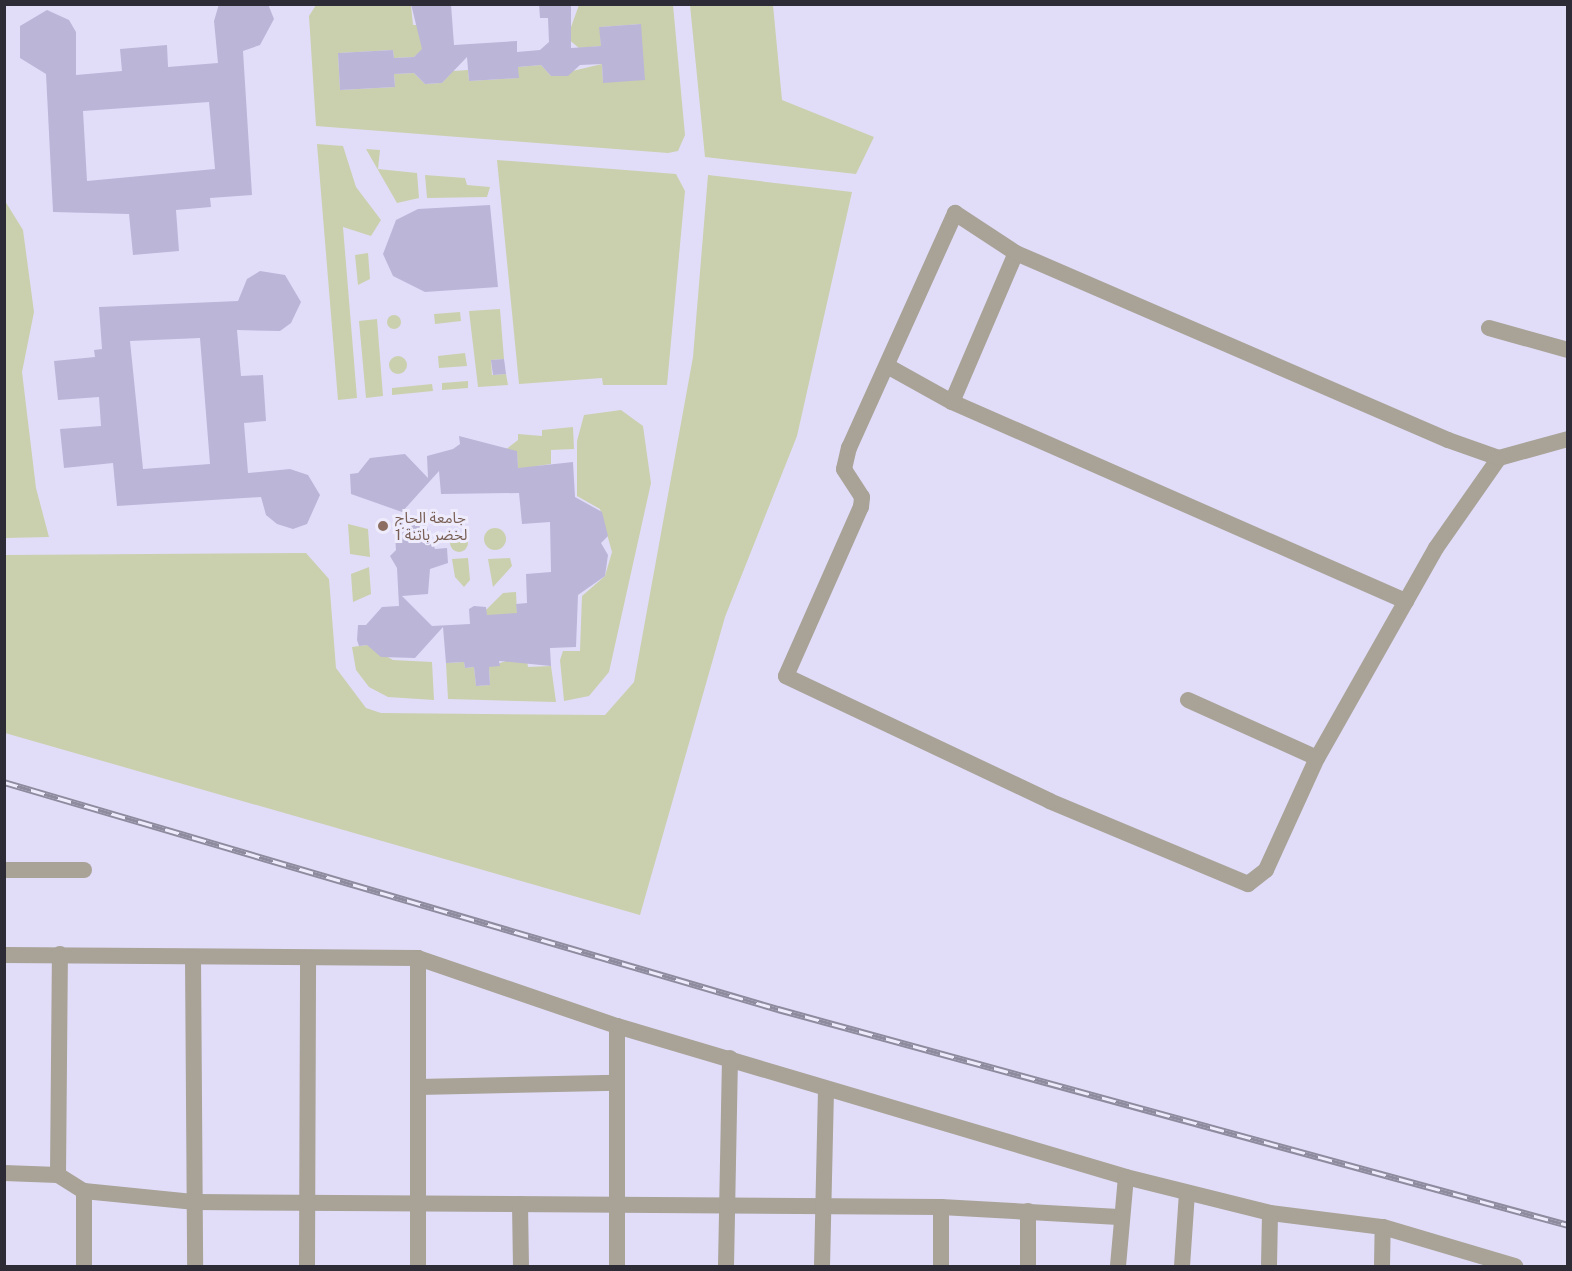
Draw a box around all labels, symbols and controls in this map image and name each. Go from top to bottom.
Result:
place label: جامعة الحاج لخضر باتنة 1 [395,508,467,543]
marker: جامعة الحاج لخضر باتنة 1 [376,519,390,533]

